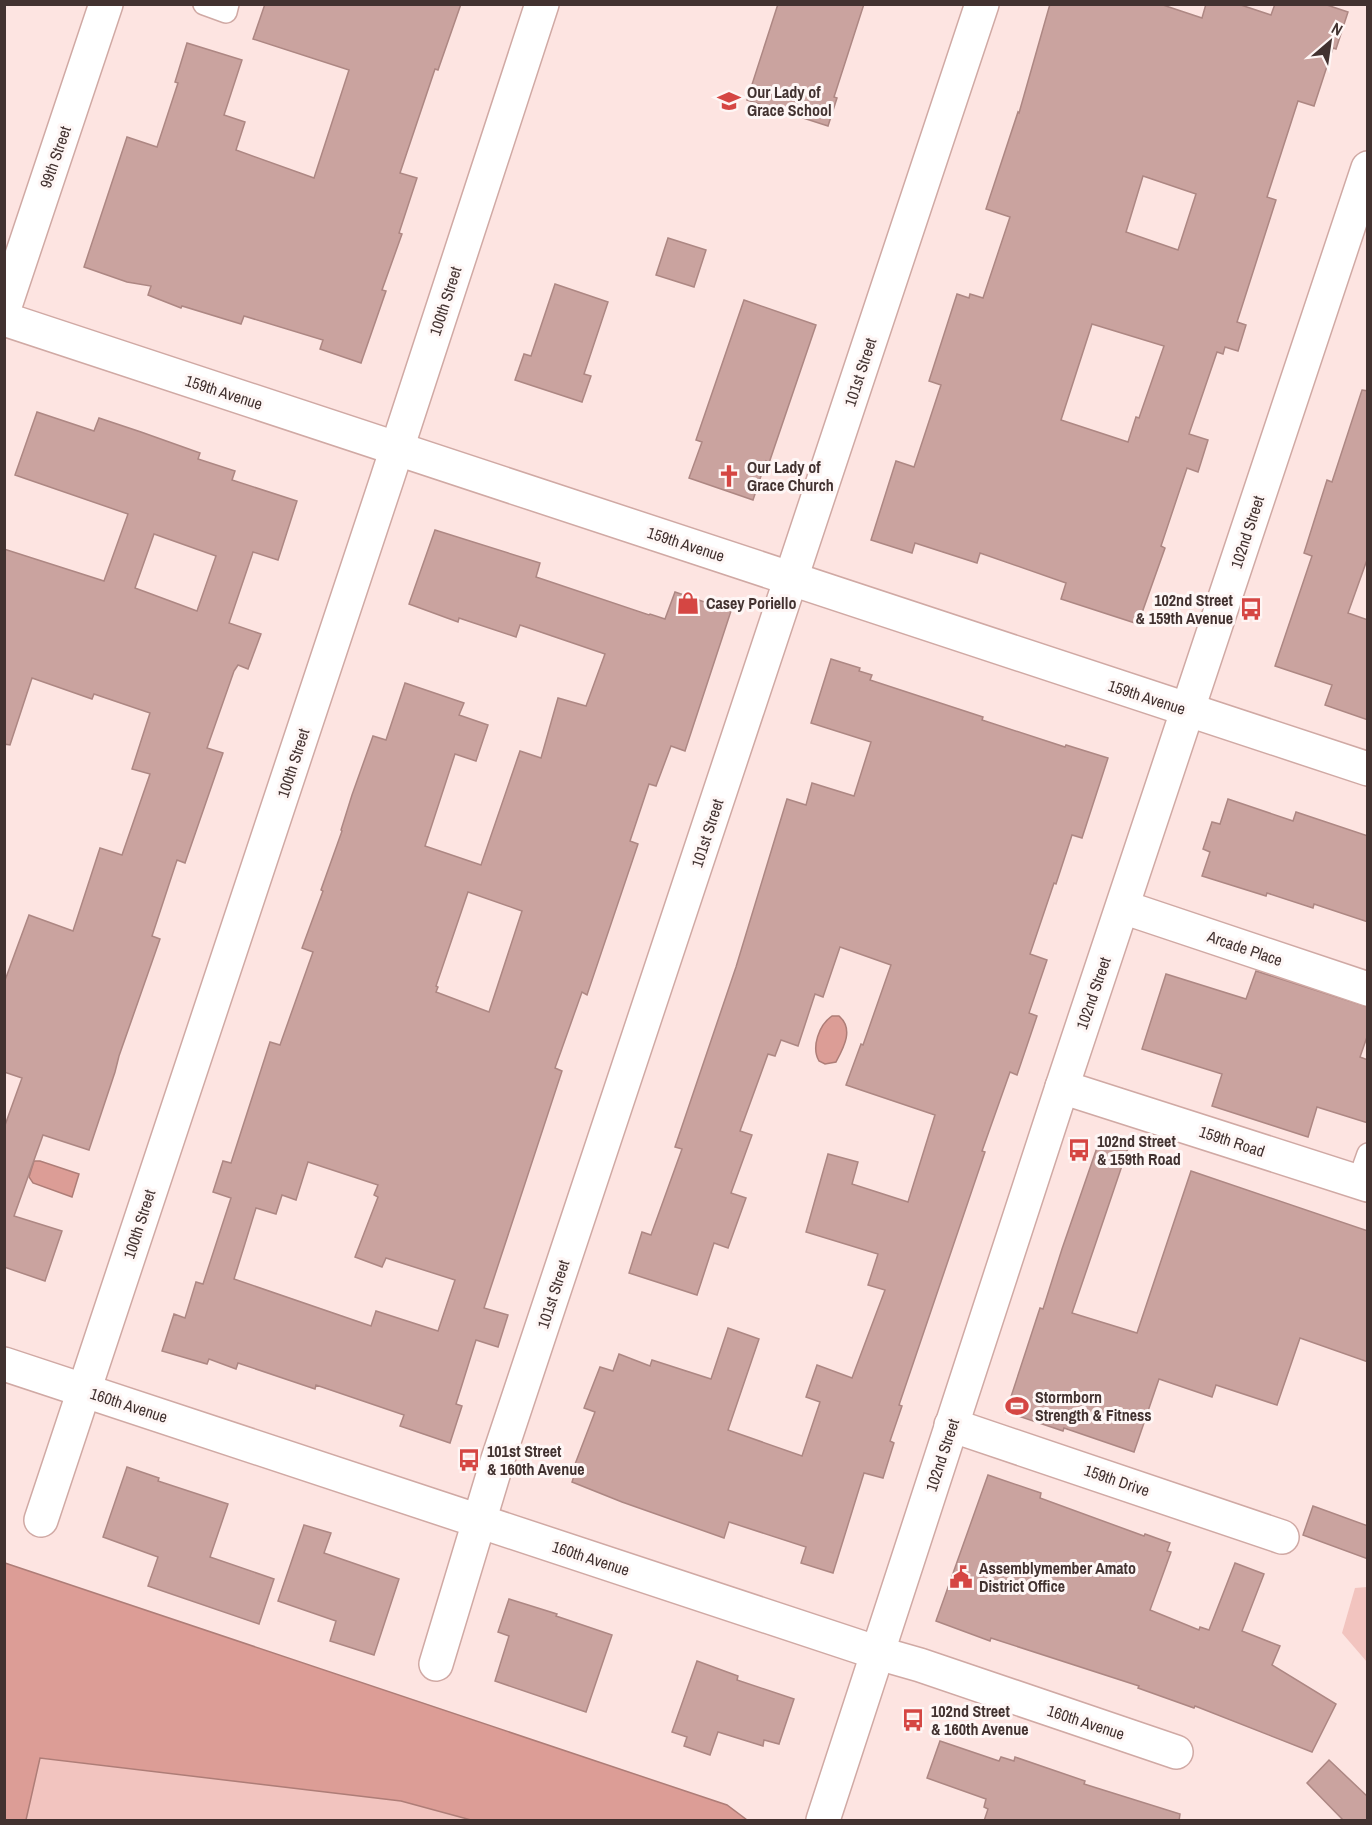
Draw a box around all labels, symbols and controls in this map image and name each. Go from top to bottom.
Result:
north arrow [1300,12,1360,72]
text: N [1328,17,1347,41]
place label: Our Lady of Grace School [747,81,832,121]
school or university icon: Our Lady of Grace School [716,88,742,114]
street label: 99th Street [34,123,76,191]
street label: 100th Street [423,263,467,338]
street label: 101st Street [839,335,882,409]
street label: 159th Avenue [183,369,265,415]
place label: Our Lady of Grace Church [747,456,834,496]
church icon: Our Lady of Grace Church [716,463,742,489]
street label: 102nd Street [1225,493,1269,571]
street label: 159th Avenue [645,521,727,567]
place label: 102nd Street & 159th Avenue [1136,589,1234,629]
shop icon: Casey Poriello [675,590,701,616]
place label: Casey Poriello [706,592,796,614]
bus stop icon: 102nd Street & 159th Avenue [1238,596,1264,622]
street label: 159th Avenue [1106,674,1188,720]
street label: 100th Street [271,725,315,800]
street label: 101st Street [686,796,729,870]
street label: Arcade Place [1204,925,1285,971]
street label: 102nd Street [1070,954,1116,1032]
street label: 159th Road [1196,1120,1268,1162]
place label: 102nd Street & 159th Road [1097,1130,1181,1170]
bus stop icon: 102nd Street & 159th Road [1066,1137,1092,1163]
street label: 100th Street [117,1186,161,1261]
street label: 101st Street [532,1257,575,1331]
street label: 160th Avenue [88,1382,170,1428]
place label: Stormborn Strength & Fitness [1035,1386,1152,1426]
sports icon: Stormborn Strength & Fitness [1004,1393,1030,1419]
street label: 102nd Street [920,1416,964,1494]
place label: 101st Street & 160th Avenue [487,1440,584,1480]
bus stop icon: 101st Street & 160th Avenue [456,1447,482,1473]
street label: 159th Drive [1081,1459,1153,1501]
street label: 160th Avenue [550,1535,632,1581]
place label: Assemblymember Amato District Office [979,1557,1136,1597]
public building icon: Assemblymember Amato District Office [948,1564,974,1590]
street label: 160th Avenue [1045,1699,1127,1745]
place label: 102nd Street & 160th Avenue [931,1700,1028,1740]
bus stop icon: 102nd Street & 160th Avenue [900,1707,926,1733]

